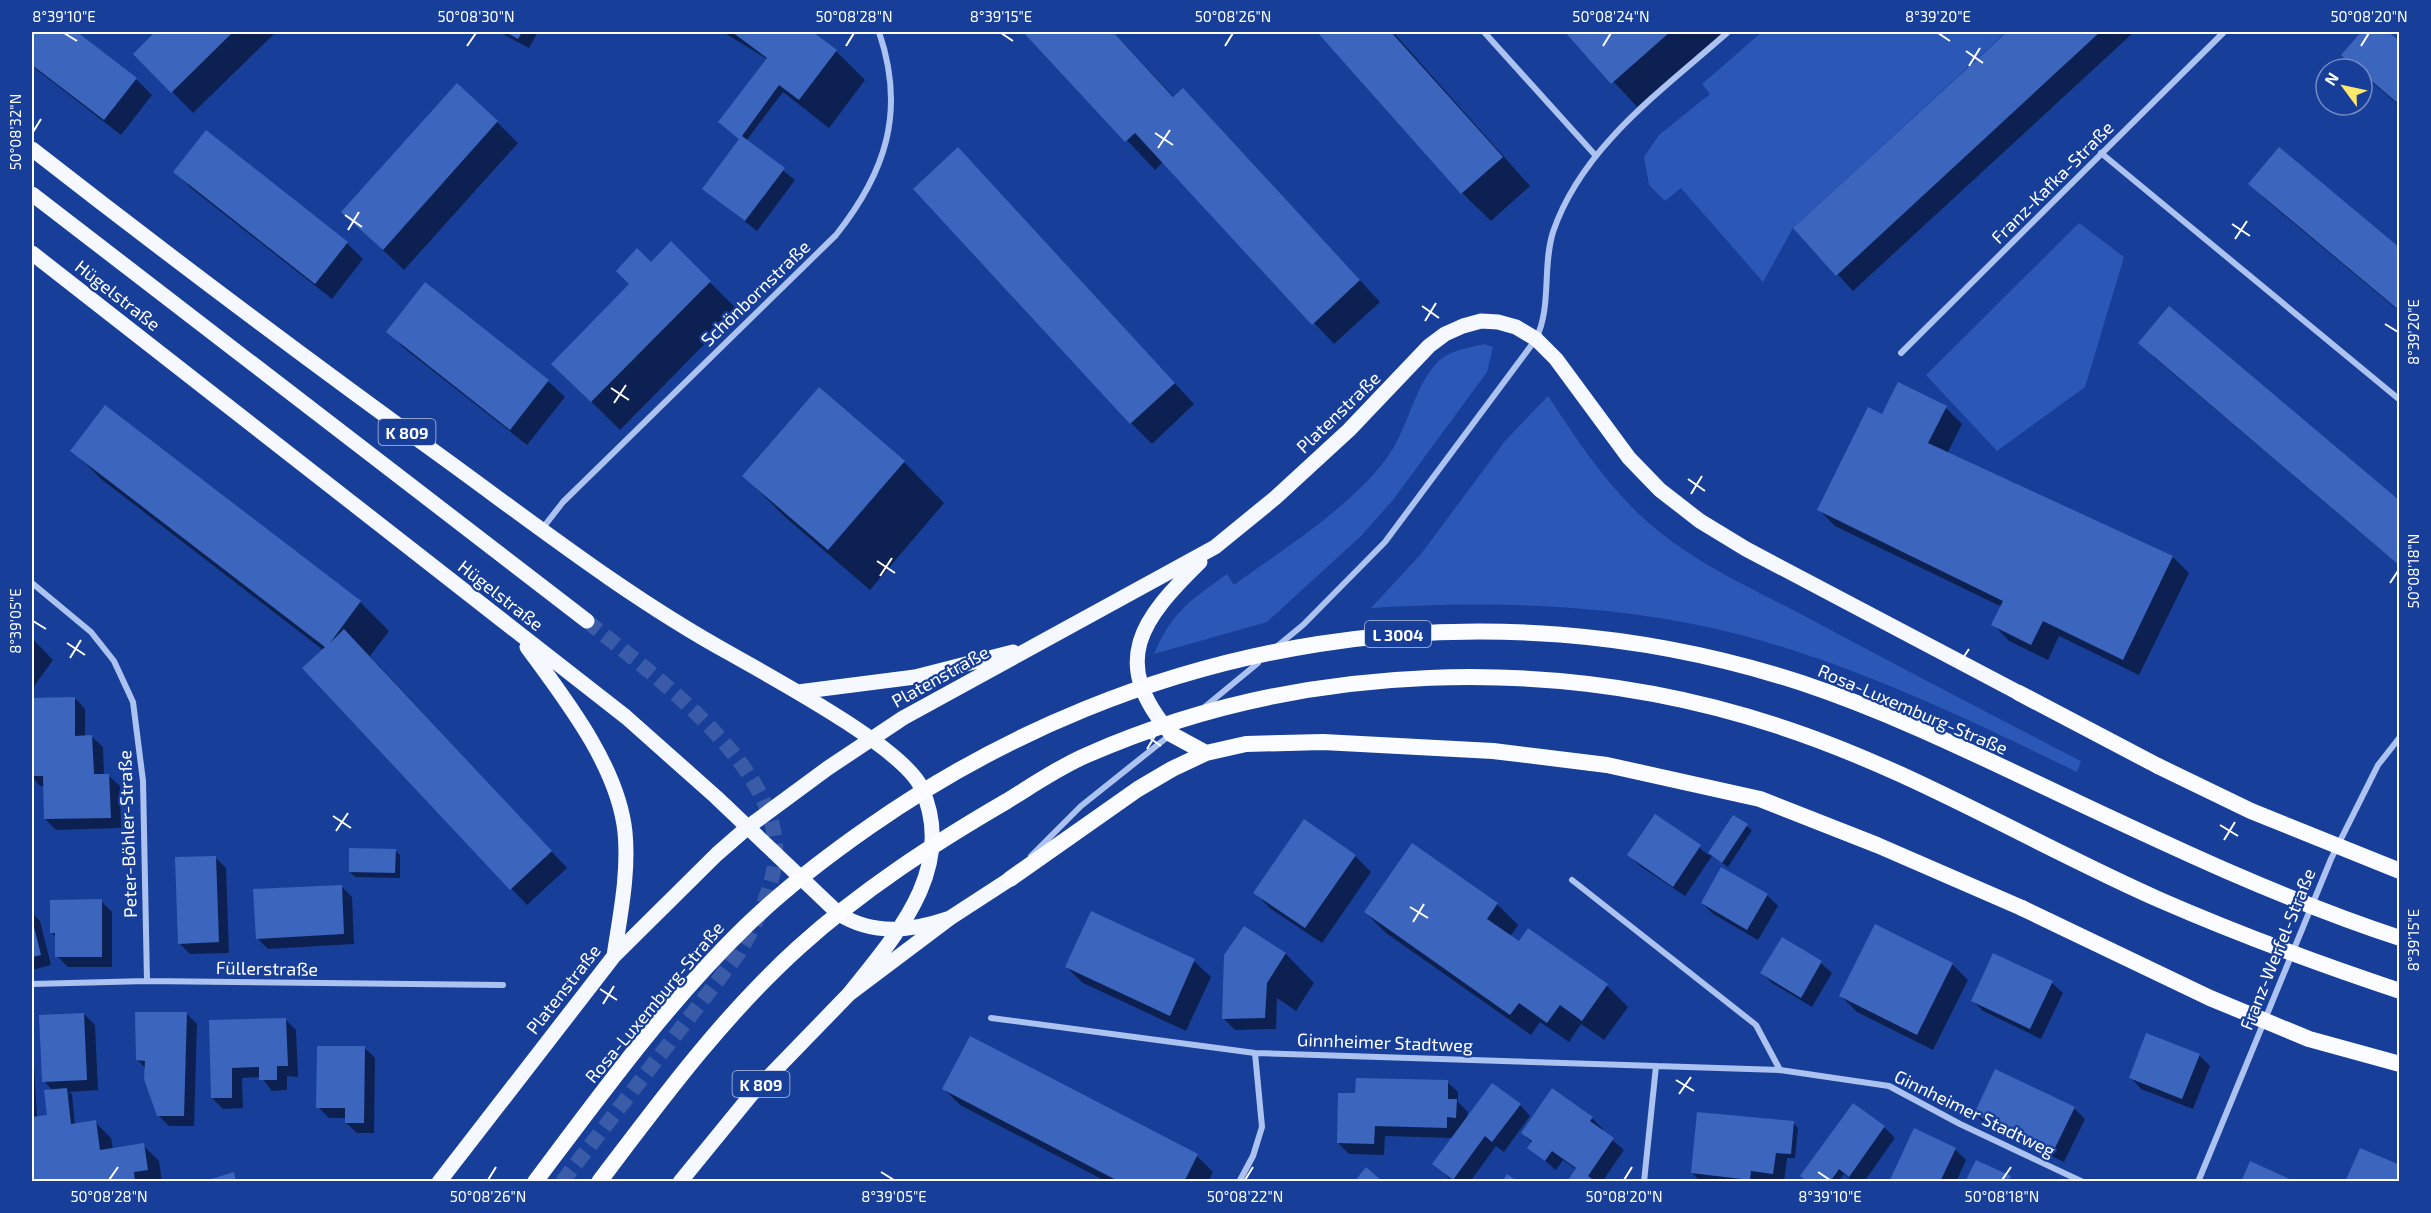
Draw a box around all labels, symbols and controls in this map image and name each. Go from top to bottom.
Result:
text: 8°39'10"E [32,7,96,25]
text: 50°08'30"N [437,7,515,25]
text: 50°08'28"N [815,7,893,25]
text: 8°39'15"E [970,7,1032,25]
text: 50°08'26"N [1195,7,1271,25]
text: 50°08'24"N [1572,7,1650,25]
text: 8°39'20"E [1905,7,1971,25]
text: 50°08'20"N [2330,7,2408,25]
north arrow [2314,57,2374,117]
text: N [2320,69,2342,89]
text: 50°08'32"N [6,94,24,170]
street label: Franz-Kafka-Straße [1986,116,2118,248]
street label: Schönbornstraße [696,235,814,351]
street label: Hügelstraße [71,255,165,335]
text: 8°39'20"E [2404,299,2422,365]
street label: Platenstraße [1292,367,1384,457]
road number: K 809 [378,419,436,445]
text: 50°08'18"N [2404,534,2422,608]
street label: Hügelstraße [454,555,548,635]
text: 8°39'05"E [6,588,24,654]
road number: L 3004 [1365,621,1431,647]
street label: Platenstraße [888,640,992,712]
street label: Rosa-Luxemburg-Straße [1815,659,2011,759]
street label: Peter-Böhler-Straße [113,750,141,918]
street label: Franz-Werfel-Straße [2235,865,2319,1033]
text: 8°39'15"E [2404,909,2422,971]
street label: Rosa-Luxemburg-Straße [580,917,728,1087]
street label: Platenstraße [521,940,605,1038]
street label: Füllerstraße [216,956,318,980]
street label: Ginnheimer Stadtweg [1297,1028,1473,1056]
street label: Ginnheimer Stadtweg [1891,1065,2059,1161]
road number: K 809 [732,1071,789,1097]
text: 50°08'28"N [70,1187,148,1205]
text: 50°08'26"N [450,1187,526,1205]
text: 8°39'05"E [861,1187,927,1205]
text: 50°08'22"N [1207,1187,1283,1205]
text: 50°08'20"N [1585,1187,1663,1205]
text: 8°39'10"E [1798,1187,1862,1205]
text: 50°08'18"N [1965,1187,2039,1205]

